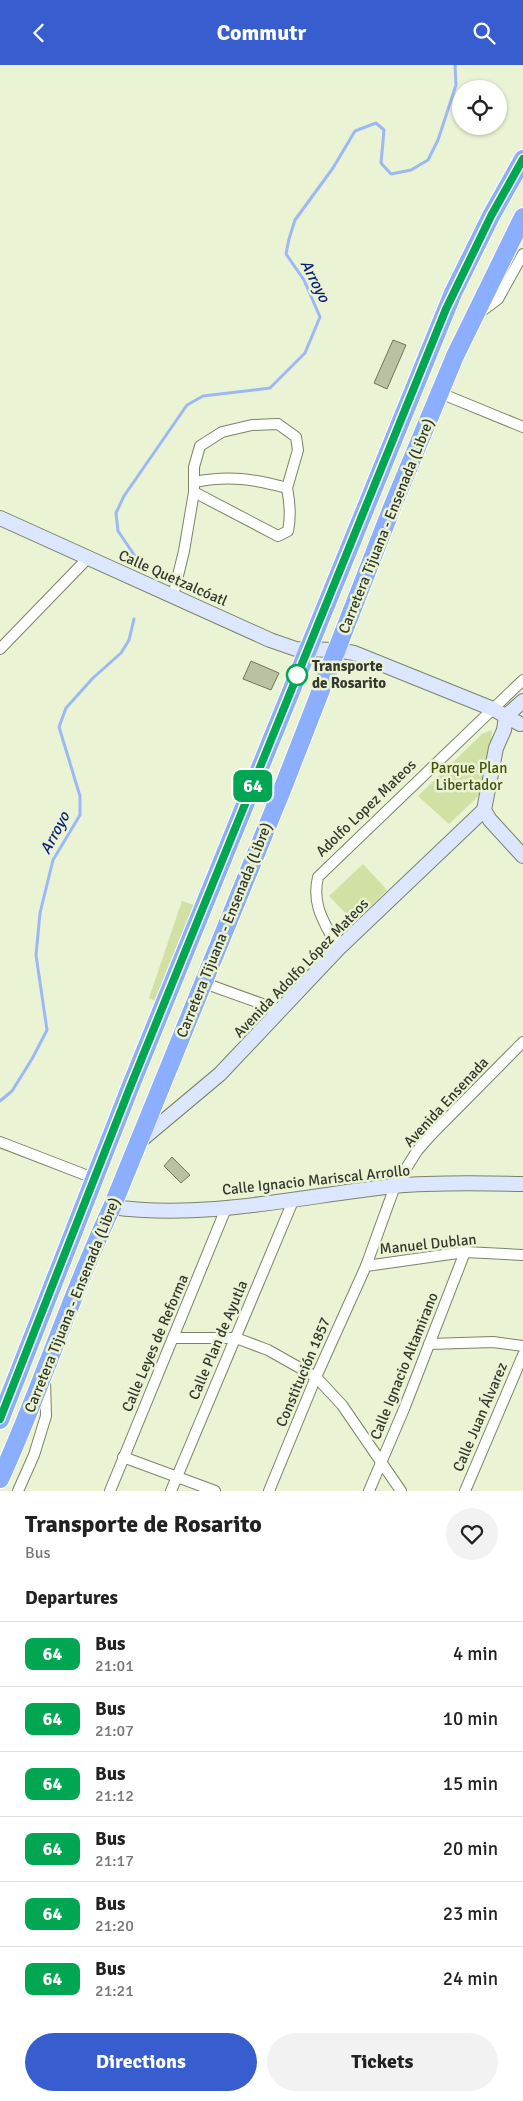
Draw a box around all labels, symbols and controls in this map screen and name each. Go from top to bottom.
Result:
icon: back [25,19,53,47]
text: Commutr [217,19,306,46]
icon: search [470,19,498,47]
map controls [452,80,507,135]
button: locate [452,80,507,135]
water label: Arroyo [296,256,334,306]
street label: Carretera Tijuana - Ensenada (Libre) [335,416,438,636]
street label: Calle Quetzalcóatl [116,546,230,610]
place label: Transporte de Rosarito [312,657,386,692]
marker: Transporte de Rosarito [286,664,308,686]
street label: Adolfo Lopez Mateos [312,755,420,860]
park label: Parque Plan Libertador [431,759,507,794]
line badge: 64 [230,770,276,802]
text: 64 [243,775,263,797]
water label: Arroyo [36,808,75,858]
street label: Carretera Tijuana - Ensenada (Libre) [173,820,276,1040]
street label: Avenida Adolfo López Mateos [230,894,373,1041]
street label: Avenida Ensenada [400,1053,492,1151]
street label: Calle Ignacio Mariscal Arrollo [221,1161,411,1199]
street label: Carretera Tijuana - Ensenada (Libre) [21,1195,124,1415]
street label: Manuel Dublan [379,1230,477,1258]
street label: Calle Leyes de Reforma [118,1272,192,1414]
street label: Calle Plan de Ayutla [185,1278,251,1402]
street label: Calle Ignacio Altamirano [366,1289,442,1442]
street label: Constitución 1857 [272,1315,334,1429]
street label: Calle Juan Álvarez [448,1359,511,1474]
button: heart [446,1508,498,1560]
text: Transporte de Rosarito [25,1509,262,1539]
text: Bus [25,1543,50,1563]
text: Departures [25,1586,118,1610]
text: Bus [95,1632,126,1656]
text: 4 min [453,1642,498,1666]
text: 64 [43,1643,62,1665]
text: 21:01 [95,1656,134,1676]
text: Bus [95,1697,126,1721]
text: 10 min [443,1707,498,1731]
text: 64 [43,1708,62,1730]
text: 21:07 [95,1721,134,1741]
text: Bus [95,1762,126,1786]
text: 15 min [443,1772,498,1796]
text: 64 [43,1773,62,1795]
text: 21:12 [95,1786,134,1806]
text: Bus [95,1827,126,1851]
text: 20 min [443,1837,498,1861]
text: 64 [43,1838,62,1860]
text: 21:17 [95,1851,134,1871]
text: Bus [95,1892,126,1916]
text: 23 min [443,1902,498,1926]
text: 64 [43,1903,62,1925]
text: 21:20 [95,1916,134,1936]
text: Bus [95,1957,126,1981]
text: 24 min [443,1967,498,1991]
text: 64 [43,1968,62,1990]
text: 21:21 [95,1981,134,2001]
button: Directions [25,2033,257,2091]
button: Tickets [267,2033,498,2091]

